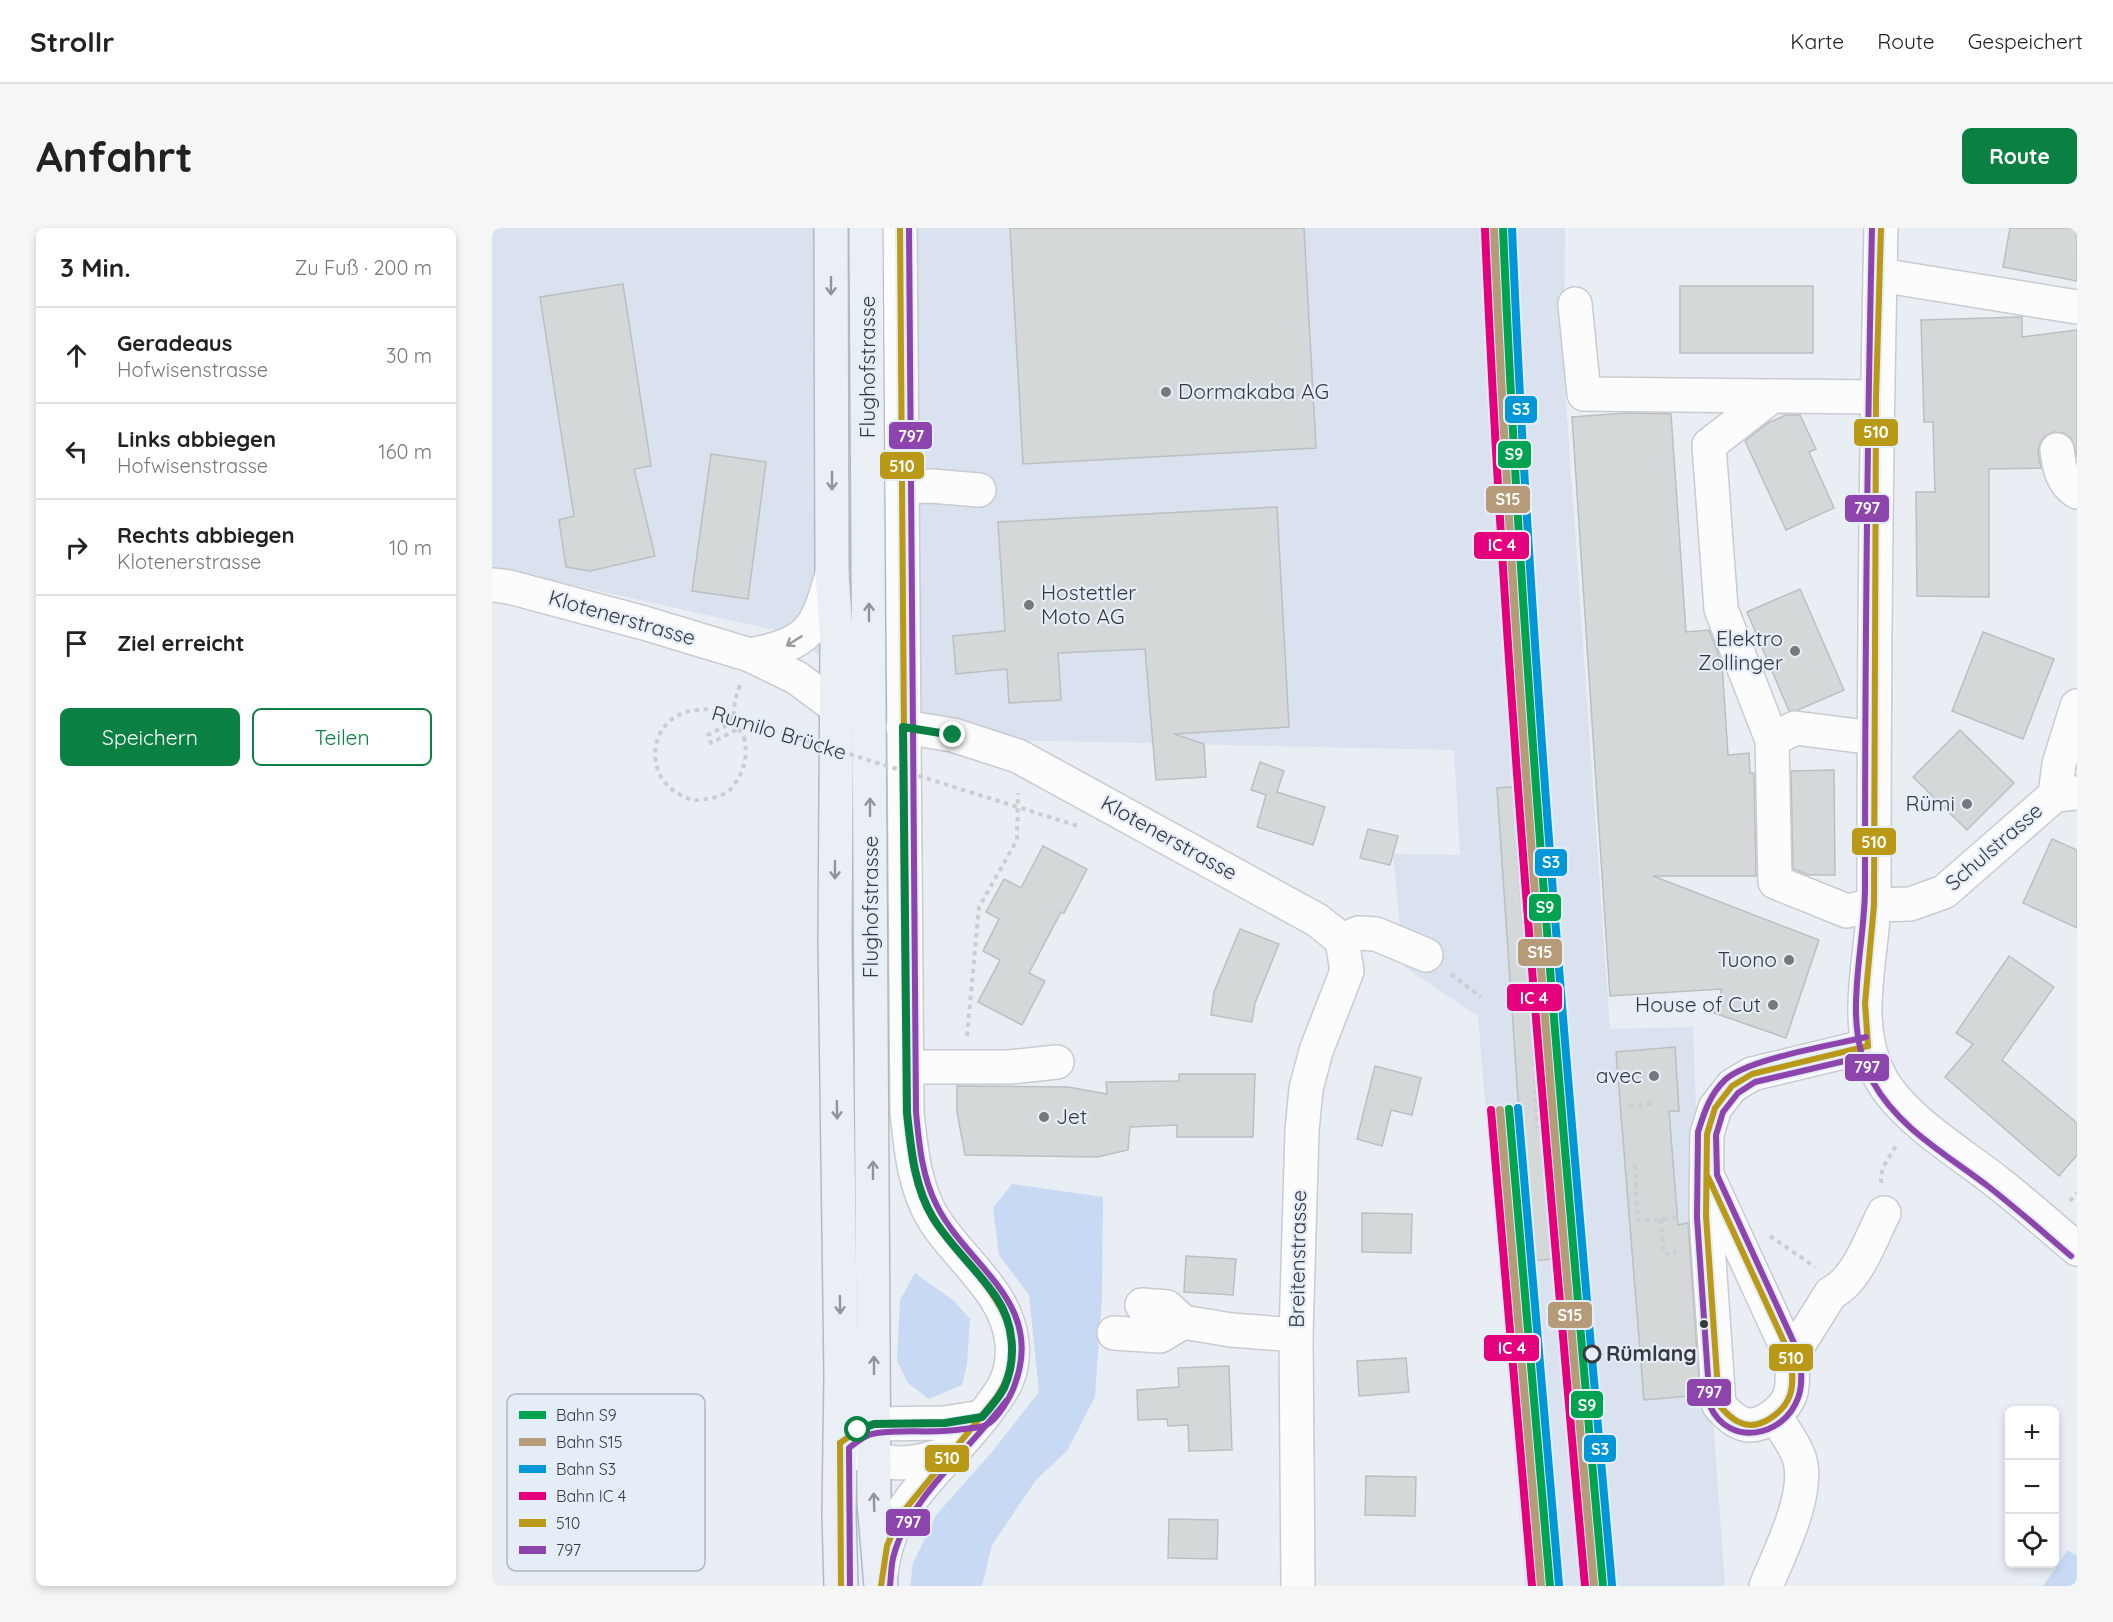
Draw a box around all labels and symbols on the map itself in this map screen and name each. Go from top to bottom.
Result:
one-way arrow [825,276,837,296]
street label: Flughofstrasse [854,296,880,438]
place label: Dormakaba AG [1178,378,1329,404]
marker: Dormakaba AG [1159,385,1173,399]
line badge: S3 [1504,395,1538,424]
text: S3 [1512,399,1530,419]
line badge: 510 [1853,418,1899,447]
line badge: 797 [888,421,933,450]
text: 510 [1863,422,1889,442]
text: 797 [898,426,924,446]
line badge: S9 [1497,440,1532,469]
text: S9 [1505,444,1523,464]
line badge: 510 [879,451,925,480]
text: 510 [889,456,915,476]
one-way arrow [826,471,838,491]
line badge: S15 [1485,485,1531,514]
text: S15 [1496,489,1521,509]
line badge: 797 [1844,494,1890,523]
text: 797 [1854,498,1880,518]
line badge: IC 4 [1473,531,1530,560]
text: IC 4 [1488,535,1517,555]
place label: Hostettler Moto AG [1041,579,1136,629]
street label: Klotenerstrasse [546,584,699,650]
marker: Hostettler Moto AG [1022,598,1036,612]
one-way arrow [863,603,875,623]
place label: Elektro Zollinger [1698,625,1783,675]
one-way arrow [786,634,803,647]
marker: Elektro Zollinger [1788,644,1802,658]
street label: Rumilo Brücke [709,699,850,765]
route end [939,721,965,747]
street label: Klotenerstrasse [1097,789,1242,885]
place label: Rümi [1906,790,1955,816]
street label: Schulstrasse [1939,797,2047,896]
marker: Rümi [1960,797,1974,811]
one-way arrow [865,798,876,818]
line badge: 510 [1851,827,1897,856]
text: 510 [1861,832,1887,852]
street label: Flughofstrasse [857,836,883,978]
line badge: S3 [1534,848,1568,877]
text: S3 [1542,852,1560,872]
one-way arrow [829,860,841,880]
line badge: S9 [1528,893,1562,922]
text: S9 [1536,897,1554,917]
line badge: S15 [1517,938,1563,967]
text: S15 [1528,942,1553,962]
place label: Tuono [1717,946,1777,972]
marker: Tuono [1782,953,1796,967]
line badge: IC 4 [1506,983,1563,1012]
text: IC 4 [1520,988,1549,1008]
place label: House of Cut [1635,991,1761,1017]
marker: House of Cut [1766,998,1780,1012]
line badge: 797 [1844,1053,1890,1082]
text: 797 [1854,1057,1880,1077]
place label: avec [1596,1062,1642,1088]
marker: avec [1647,1069,1661,1083]
one-way arrow [831,1099,842,1119]
place label: Jet [1056,1103,1087,1129]
marker: Jet [1037,1110,1051,1124]
one-way arrow [867,1161,879,1181]
street label: Breitenstrasse [1283,1190,1311,1328]
one-way arrow [834,1294,846,1314]
line badge: S15 [1547,1301,1593,1329]
text: S15 [1558,1305,1583,1325]
unlabelled marker [1698,1318,1710,1330]
line badge: IC 4 [1483,1334,1540,1362]
text: IC 4 [1498,1338,1527,1358]
place label: Rümlang [1606,1340,1697,1366]
line badge: 510 [1768,1343,1814,1372]
marker: Rümlang [1583,1345,1601,1363]
text: 510 [1778,1348,1804,1368]
one-way arrow [868,1356,880,1376]
line badge: 797 [1686,1378,1732,1407]
text: 797 [1696,1382,1722,1402]
line badge: S9 [1570,1390,1604,1419]
legend [507,1394,705,1571]
text: S9 [1578,1395,1596,1415]
text: Bahn S9 [556,1405,617,1425]
route start [844,1416,870,1442]
text: Bahn S15 [556,1432,622,1452]
line badge: S3 [1583,1434,1617,1463]
text: S3 [1591,1439,1609,1459]
line badge: 510 [924,1444,970,1473]
text: 510 [934,1448,960,1468]
text: Bahn S3 [556,1459,616,1479]
text: Bahn IC 4 [556,1486,626,1506]
one-way arrow [869,1493,880,1513]
line badge: 797 [885,1508,931,1537]
text: 797 [895,1512,921,1532]
text: 510 [556,1513,580,1533]
text: 797 [556,1540,581,1560]

